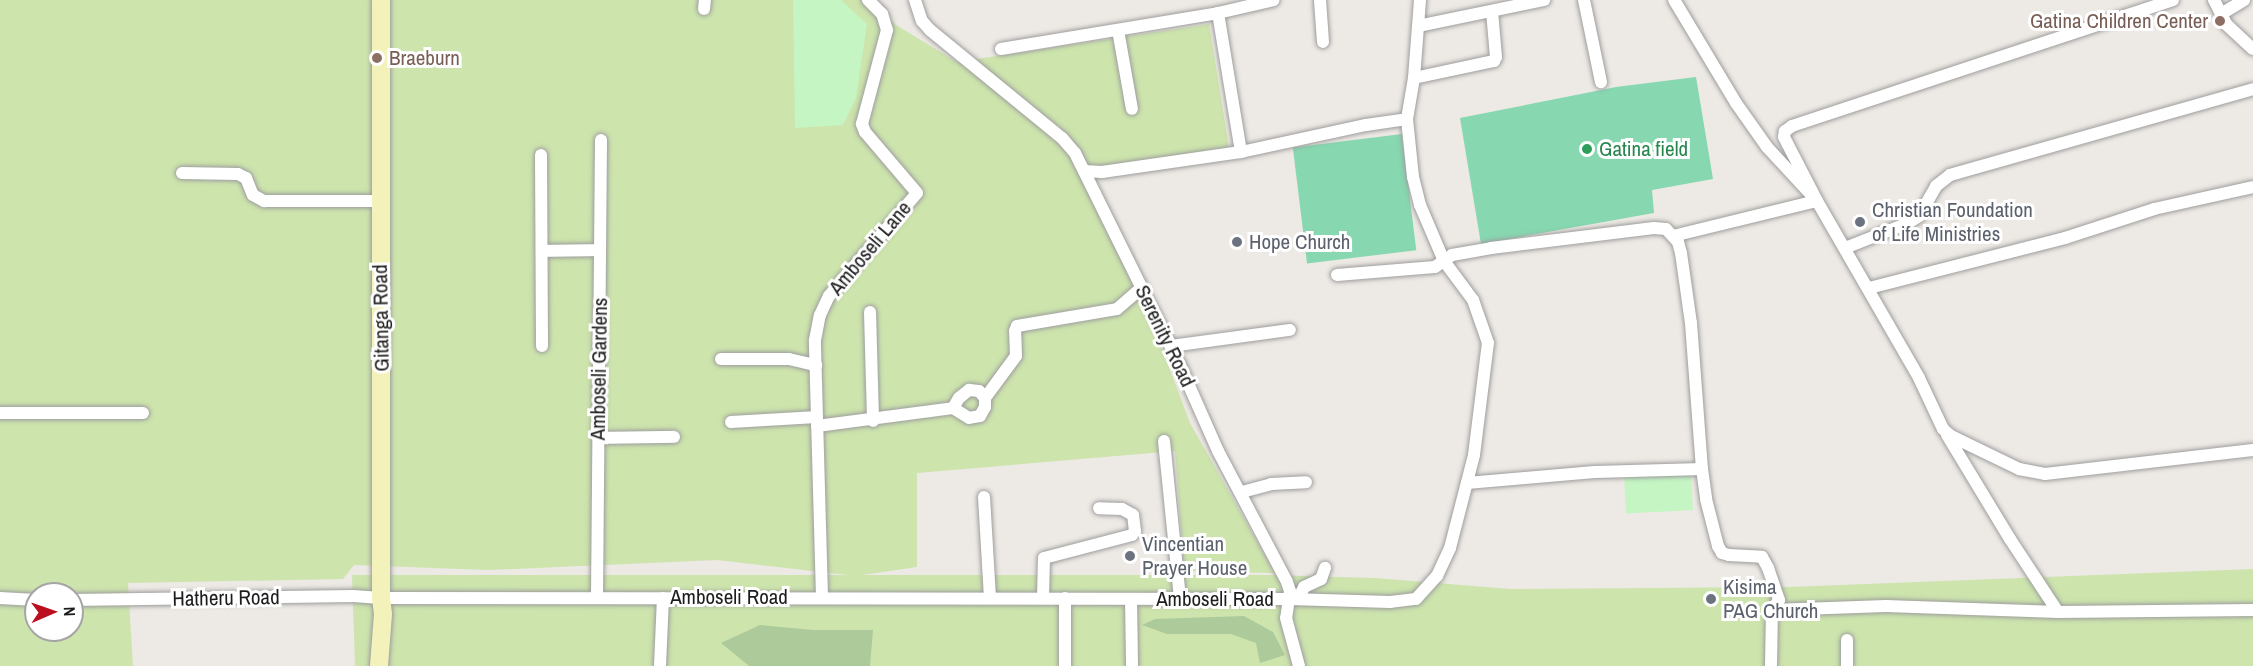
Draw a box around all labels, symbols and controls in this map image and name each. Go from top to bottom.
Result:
place label: Gatina Children Center [2030,8,2208,34]
marker: Gatina Children Center [2213,14,2227,28]
place label: Braeburn [389,45,460,71]
marker: Braeburn [370,51,384,65]
place label: Gatina field [1599,136,1688,162]
marker: Gatina field [1580,142,1594,156]
street label: Amboseli Lane [823,196,917,300]
place label: Christian Foundation of Life Ministries [1872,197,2033,247]
marker: Christian Foundation of Life Ministries [1853,215,1867,229]
place label: Hope Church [1249,229,1350,255]
marker: Hope Church [1230,235,1244,249]
street label: Gitanga Road [367,264,395,372]
street label: Serenity Road [1130,281,1200,391]
street label: Amboseli Gardens [585,297,613,441]
place label: Vincentian Prayer House [1142,531,1247,581]
marker: Vincentian Prayer House [1123,549,1137,563]
place label: Kisima PAG Church [1723,574,1818,624]
north arrow [24,582,84,642]
street label: Hatheru Road [172,584,280,612]
street label: Amboseli Road [670,584,788,610]
street label: Amboseli Road [1156,586,1274,612]
marker: Kisima PAG Church [1704,592,1718,606]
text: N [59,606,81,617]

